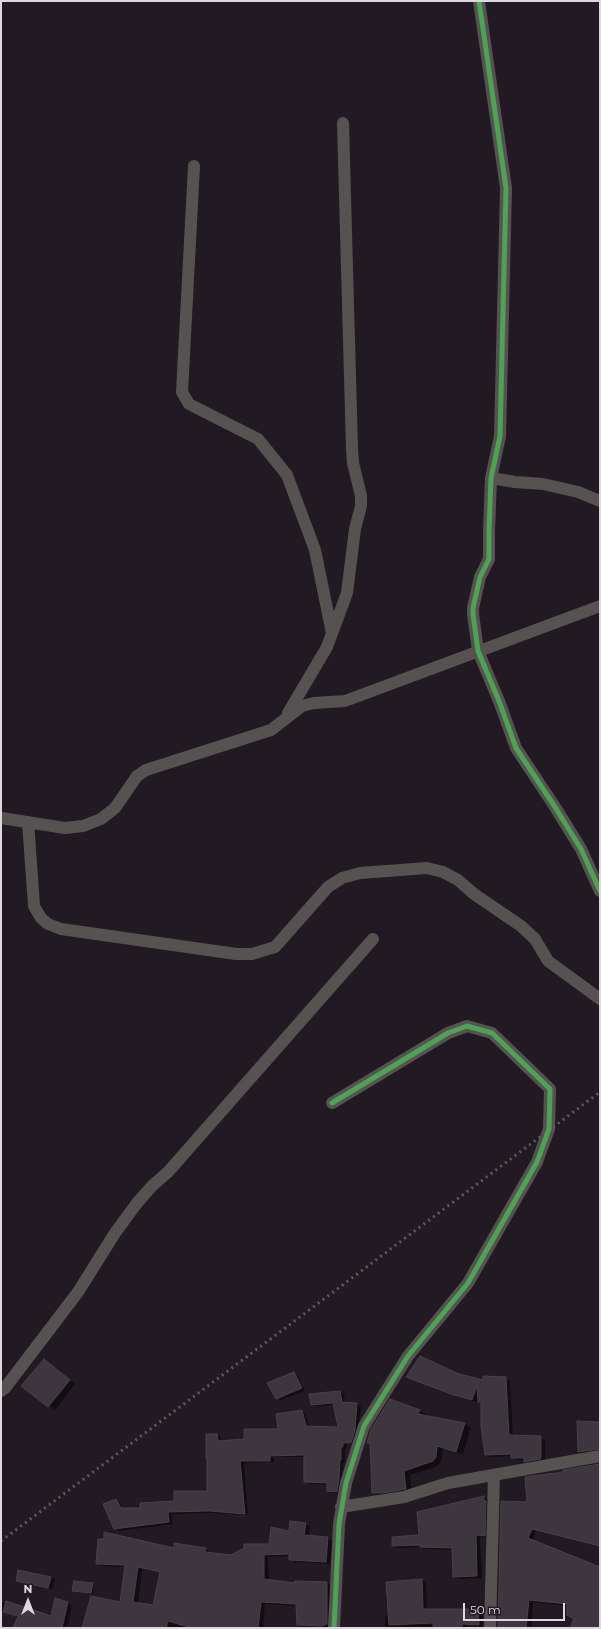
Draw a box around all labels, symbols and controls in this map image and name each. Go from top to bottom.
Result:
north arrow [8,1581,48,1621]
text: N [24,1582,32,1596]
scale bar [465,1595,567,1621]
text: 50 m [470,1602,501,1617]

